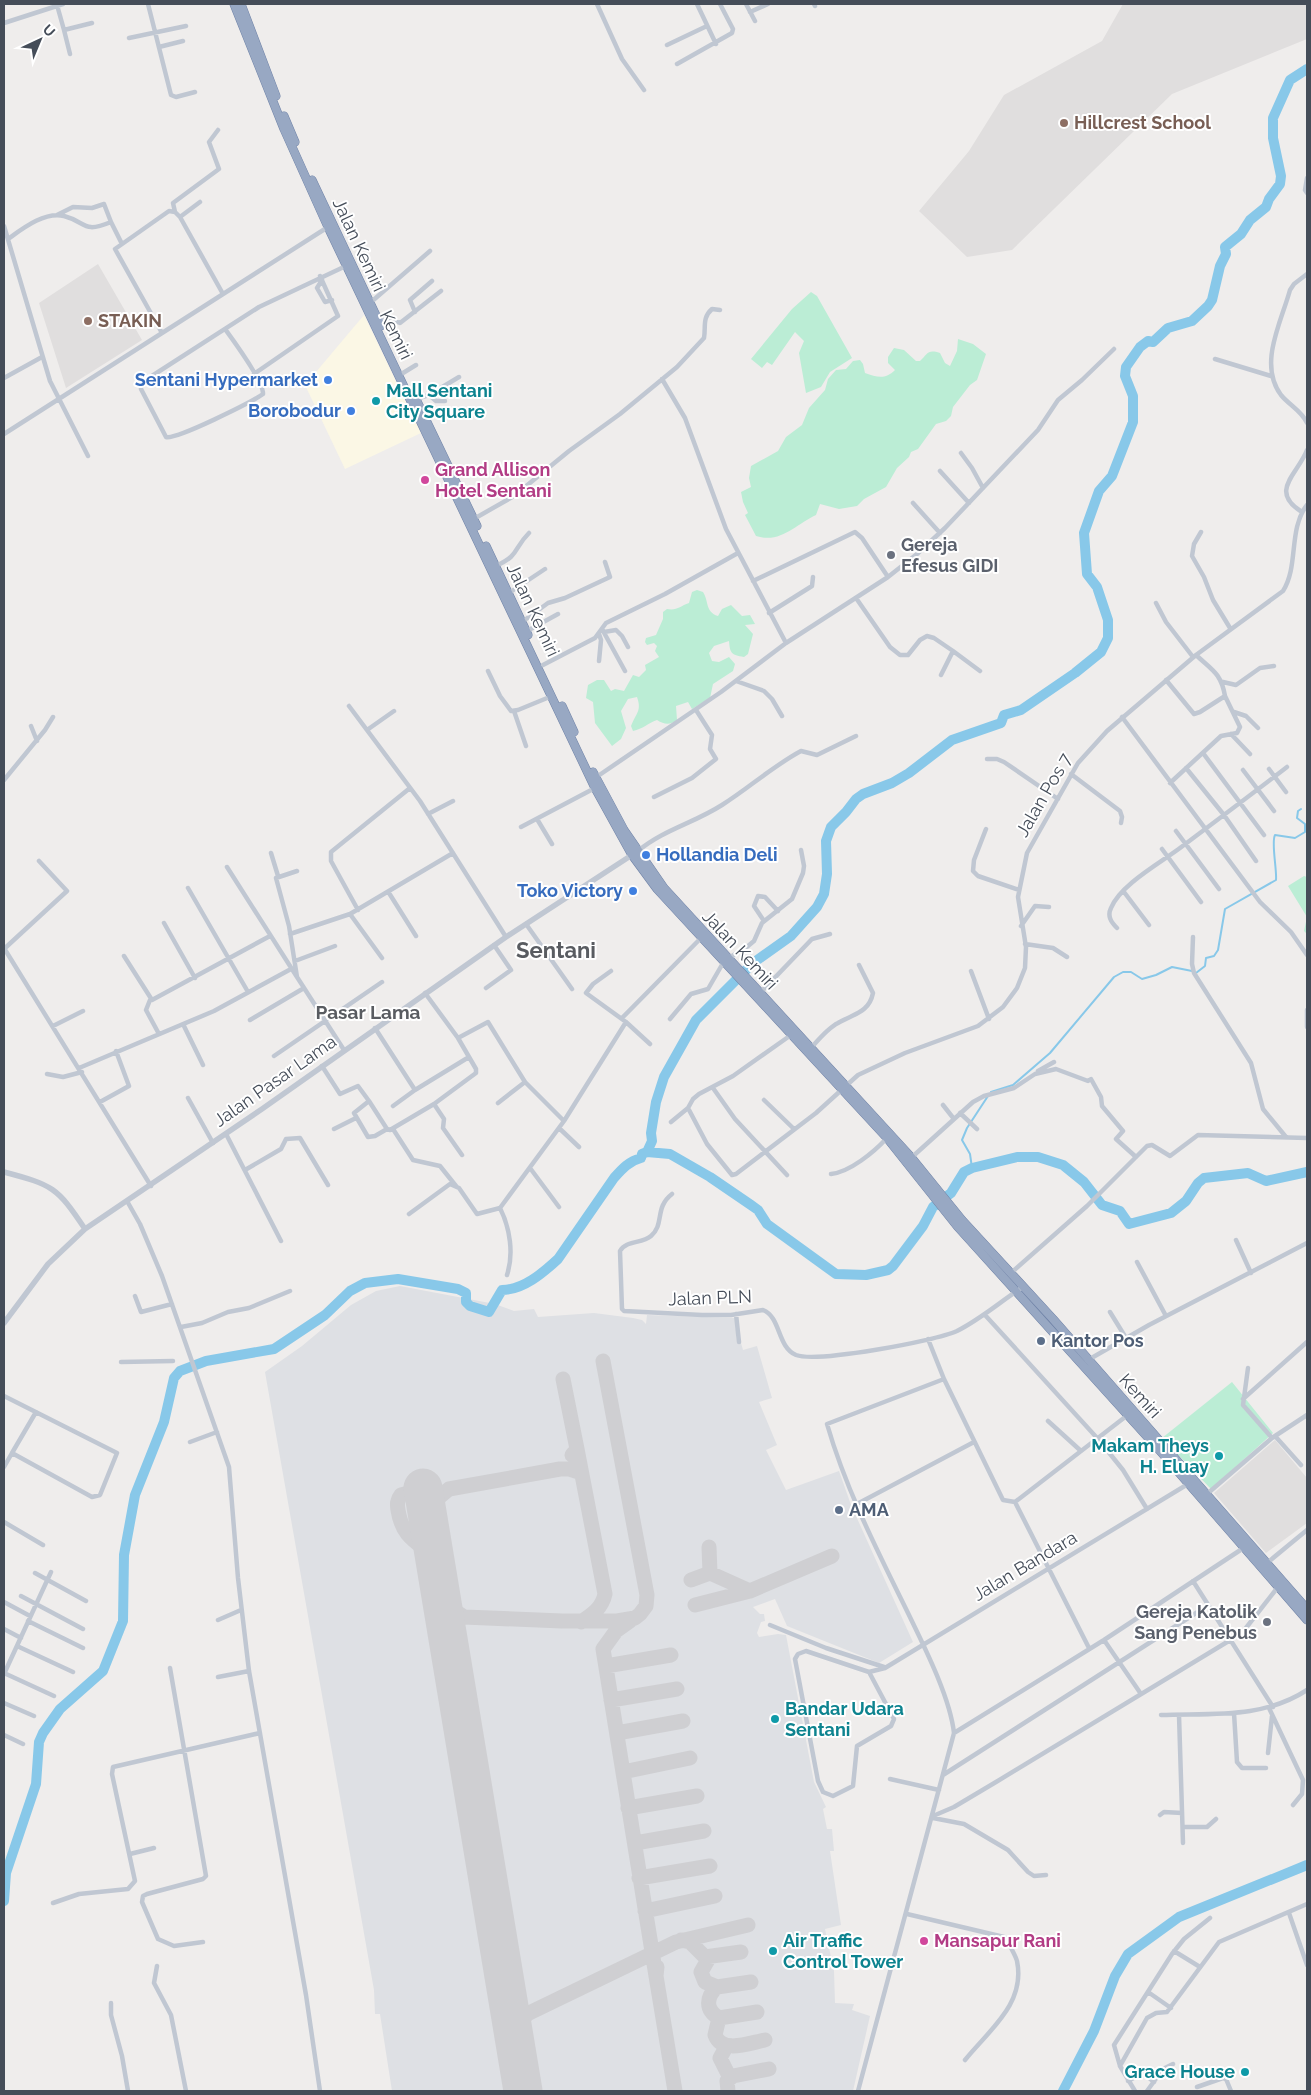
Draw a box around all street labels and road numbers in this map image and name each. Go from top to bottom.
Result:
street label: Jalan Kemiri [329,195,390,295]
street label: Kemiri [376,307,417,363]
street label: Jalan Kemiri [503,560,564,660]
street label: Jalan Pos 7 [1011,749,1076,840]
street label: Jalan Kemiri [698,906,782,994]
street label: Jalan Pasar Lama [209,1030,340,1131]
street label: Jalan PLN [668,1286,752,1309]
street label: Kemiri [1115,1369,1166,1422]
street label: Jalan Bandara [969,1526,1081,1605]

